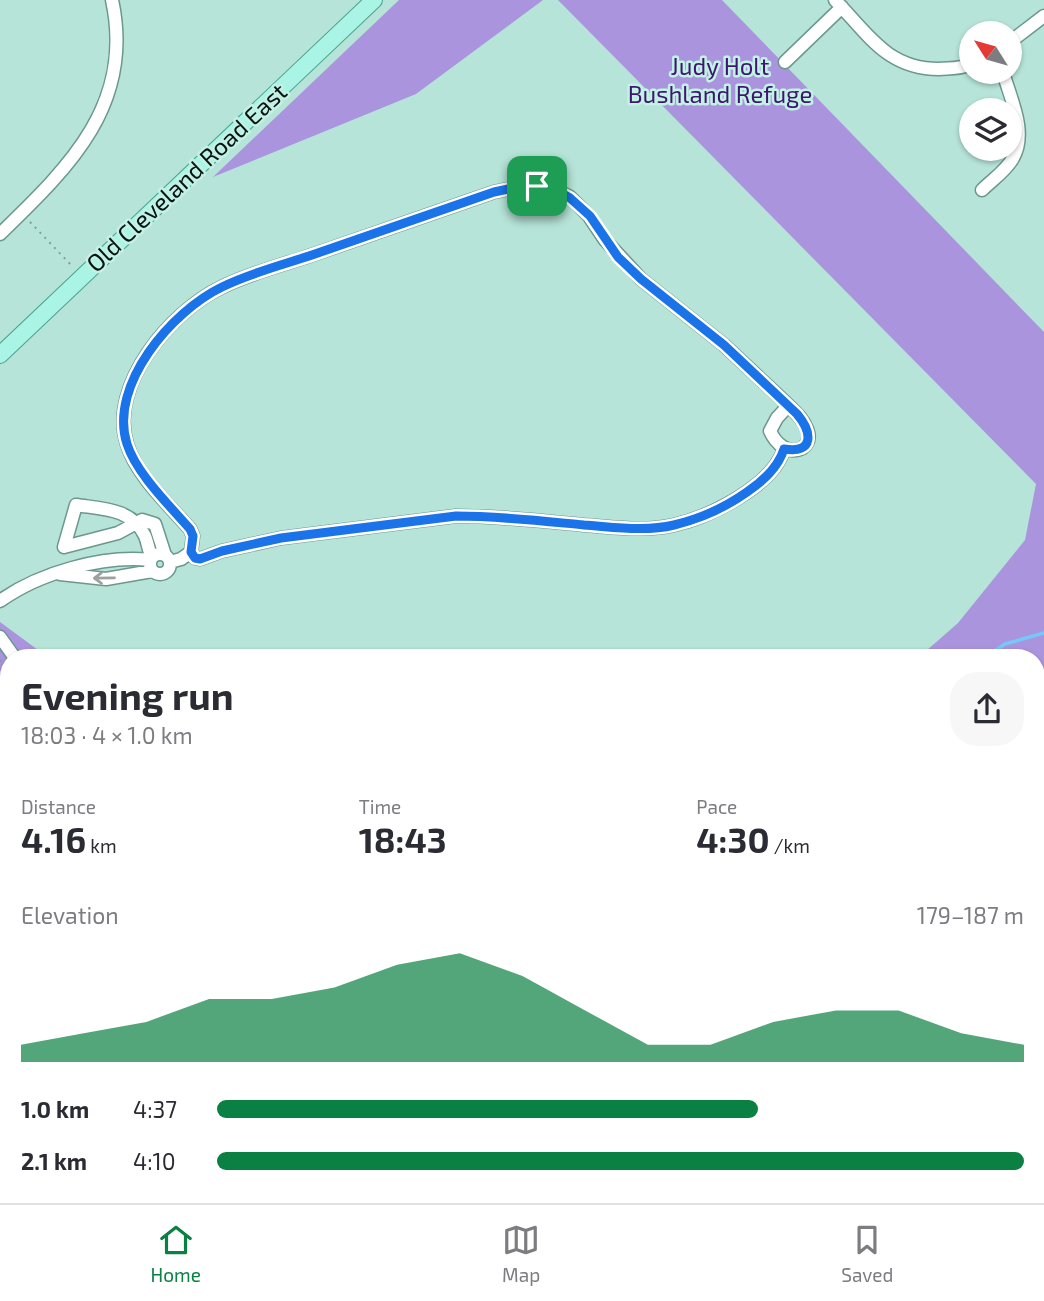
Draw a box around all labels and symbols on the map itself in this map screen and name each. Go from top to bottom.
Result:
north arrow [959,21,1022,84]
park label: Judy Holt Bushland Refuge [628,51,812,108]
street label: Old Cleveland Road East [80,77,292,277]
pin [507,156,567,216]
one-way arrow [93,571,116,585]

